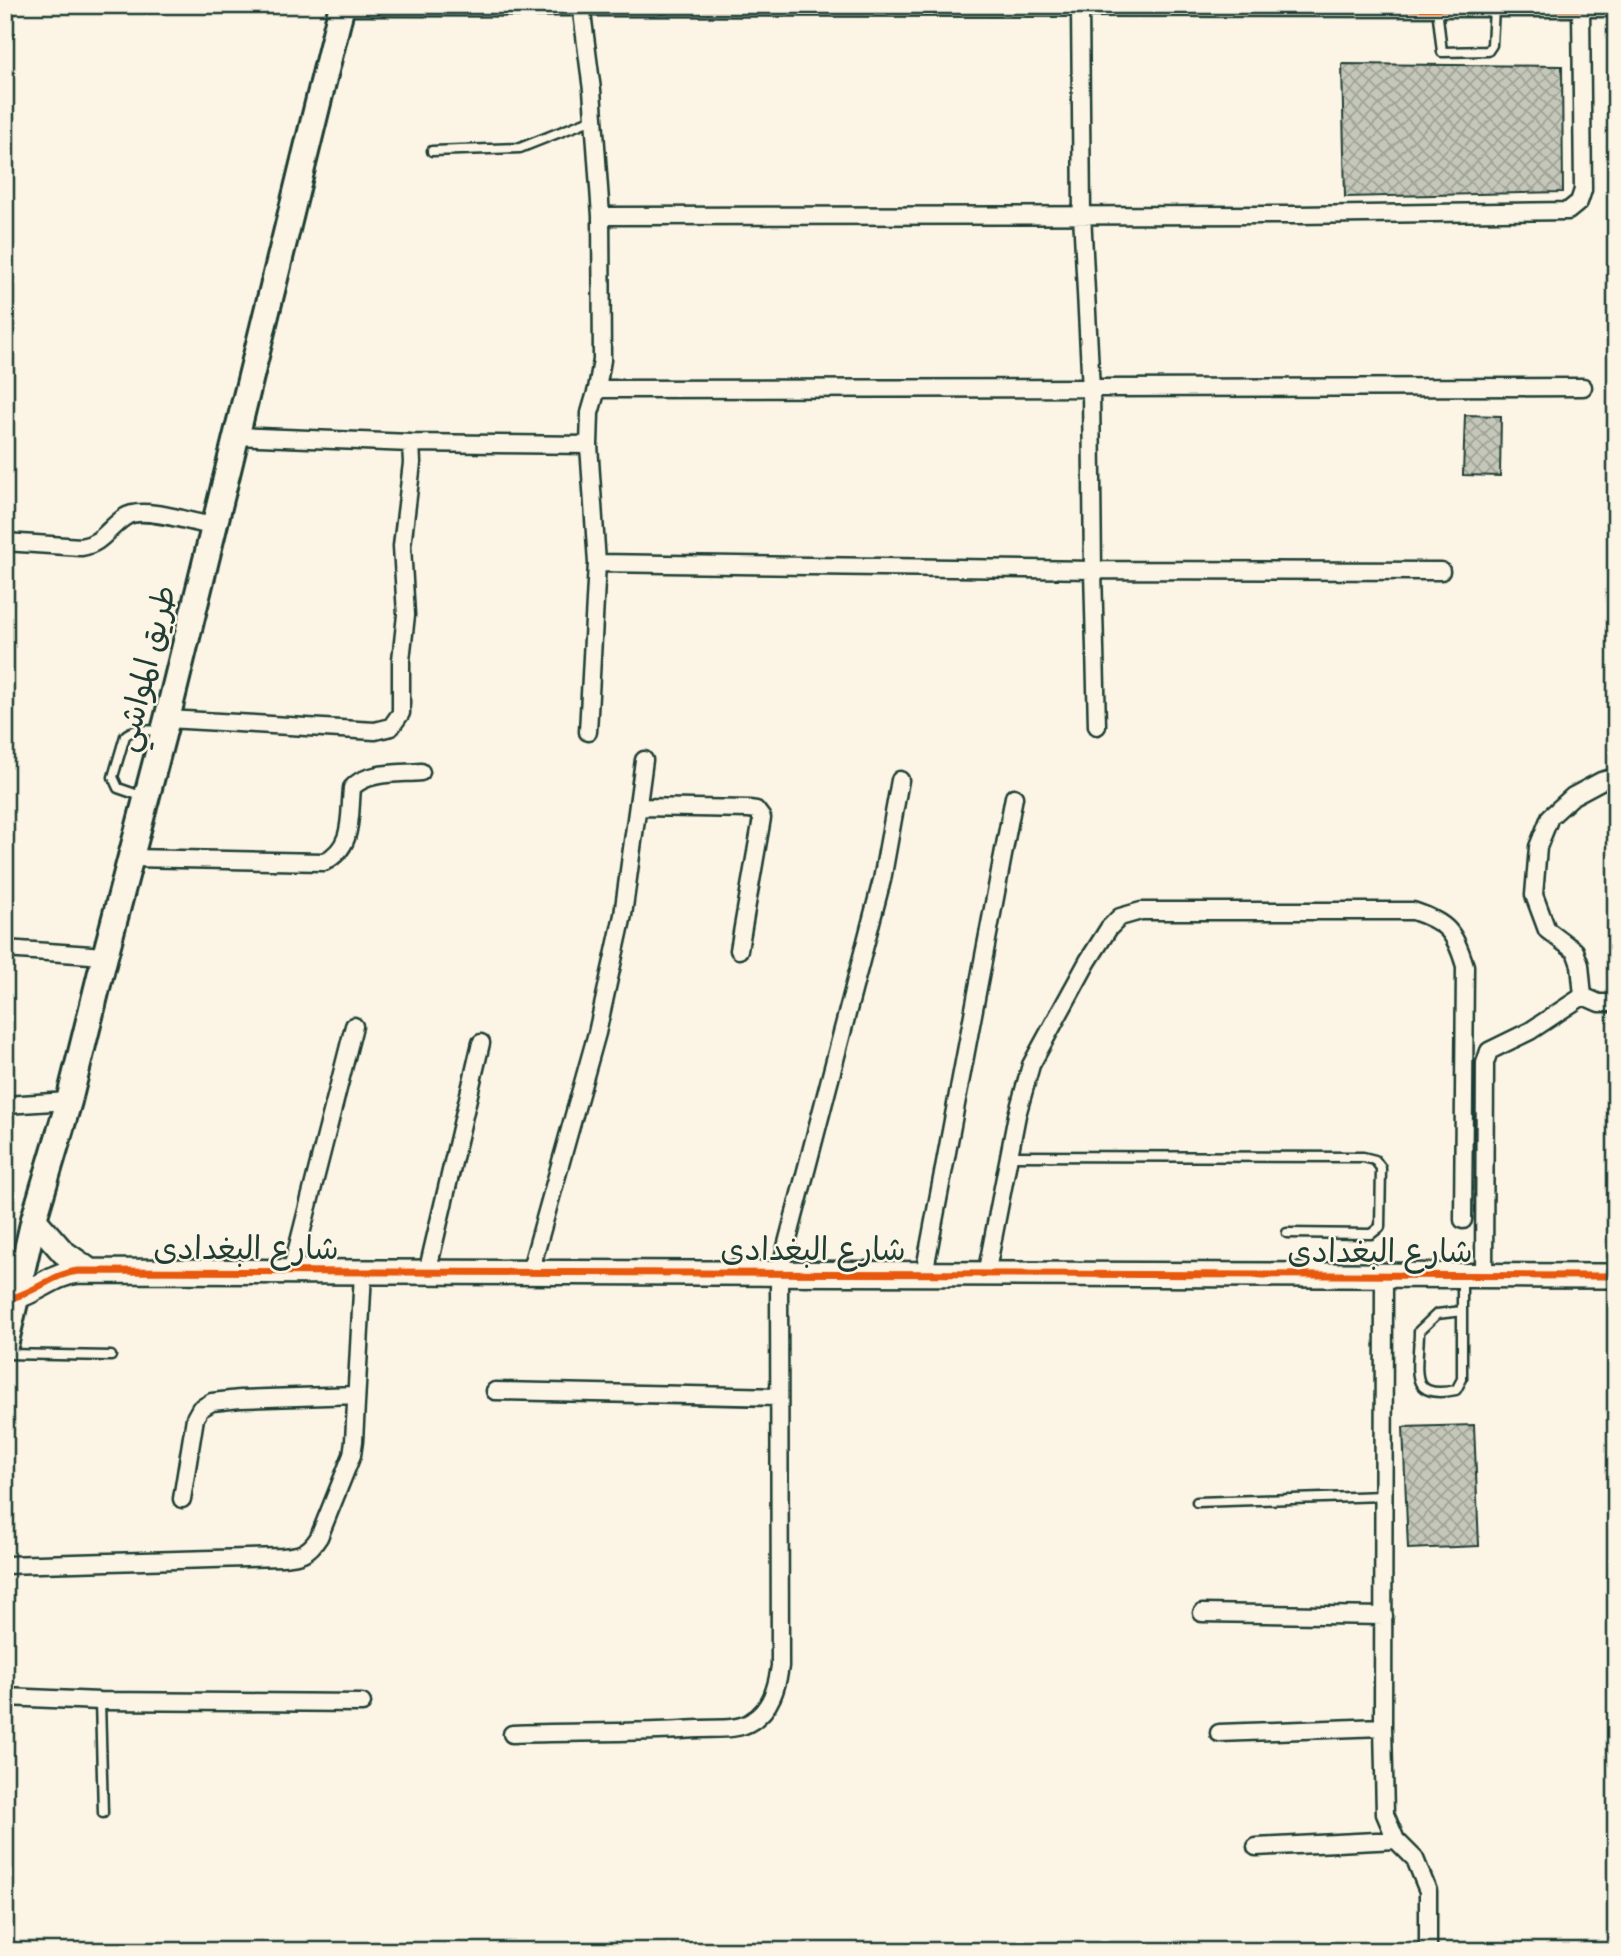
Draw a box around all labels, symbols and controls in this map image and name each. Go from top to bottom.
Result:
street label: طريق المواشي [105,581,193,757]
street label: شارع البغدادى [153,1228,339,1275]
street label: شارع البغدادى [720,1229,906,1276]
street label: شارع البغدادى [1287,1231,1473,1278]

